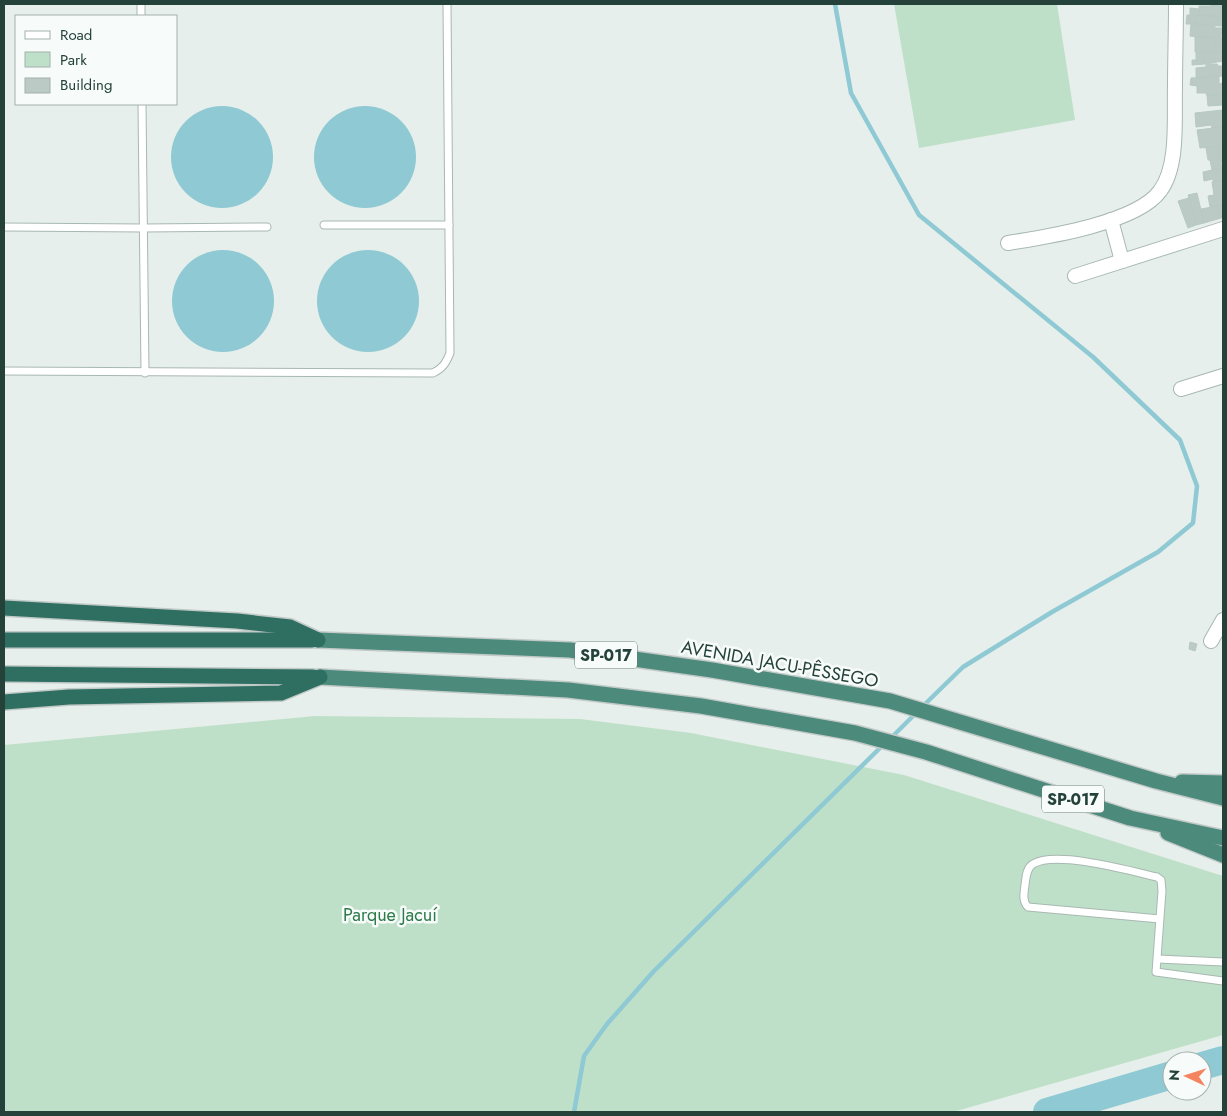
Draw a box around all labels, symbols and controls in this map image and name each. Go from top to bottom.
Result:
legend [15,15,178,105]
text: Road [60,24,92,46]
text: Park [60,49,87,71]
text: Building [60,74,112,96]
street label: AVENIDA JACU-PÊSSEGO [679,634,881,694]
road number: SP-017 [575,642,637,668]
road number: SP-017 [1042,786,1104,812]
park label: Parque Jacuí [343,902,438,928]
north arrow [1162,1051,1212,1101]
text: N [1164,1069,1184,1081]

